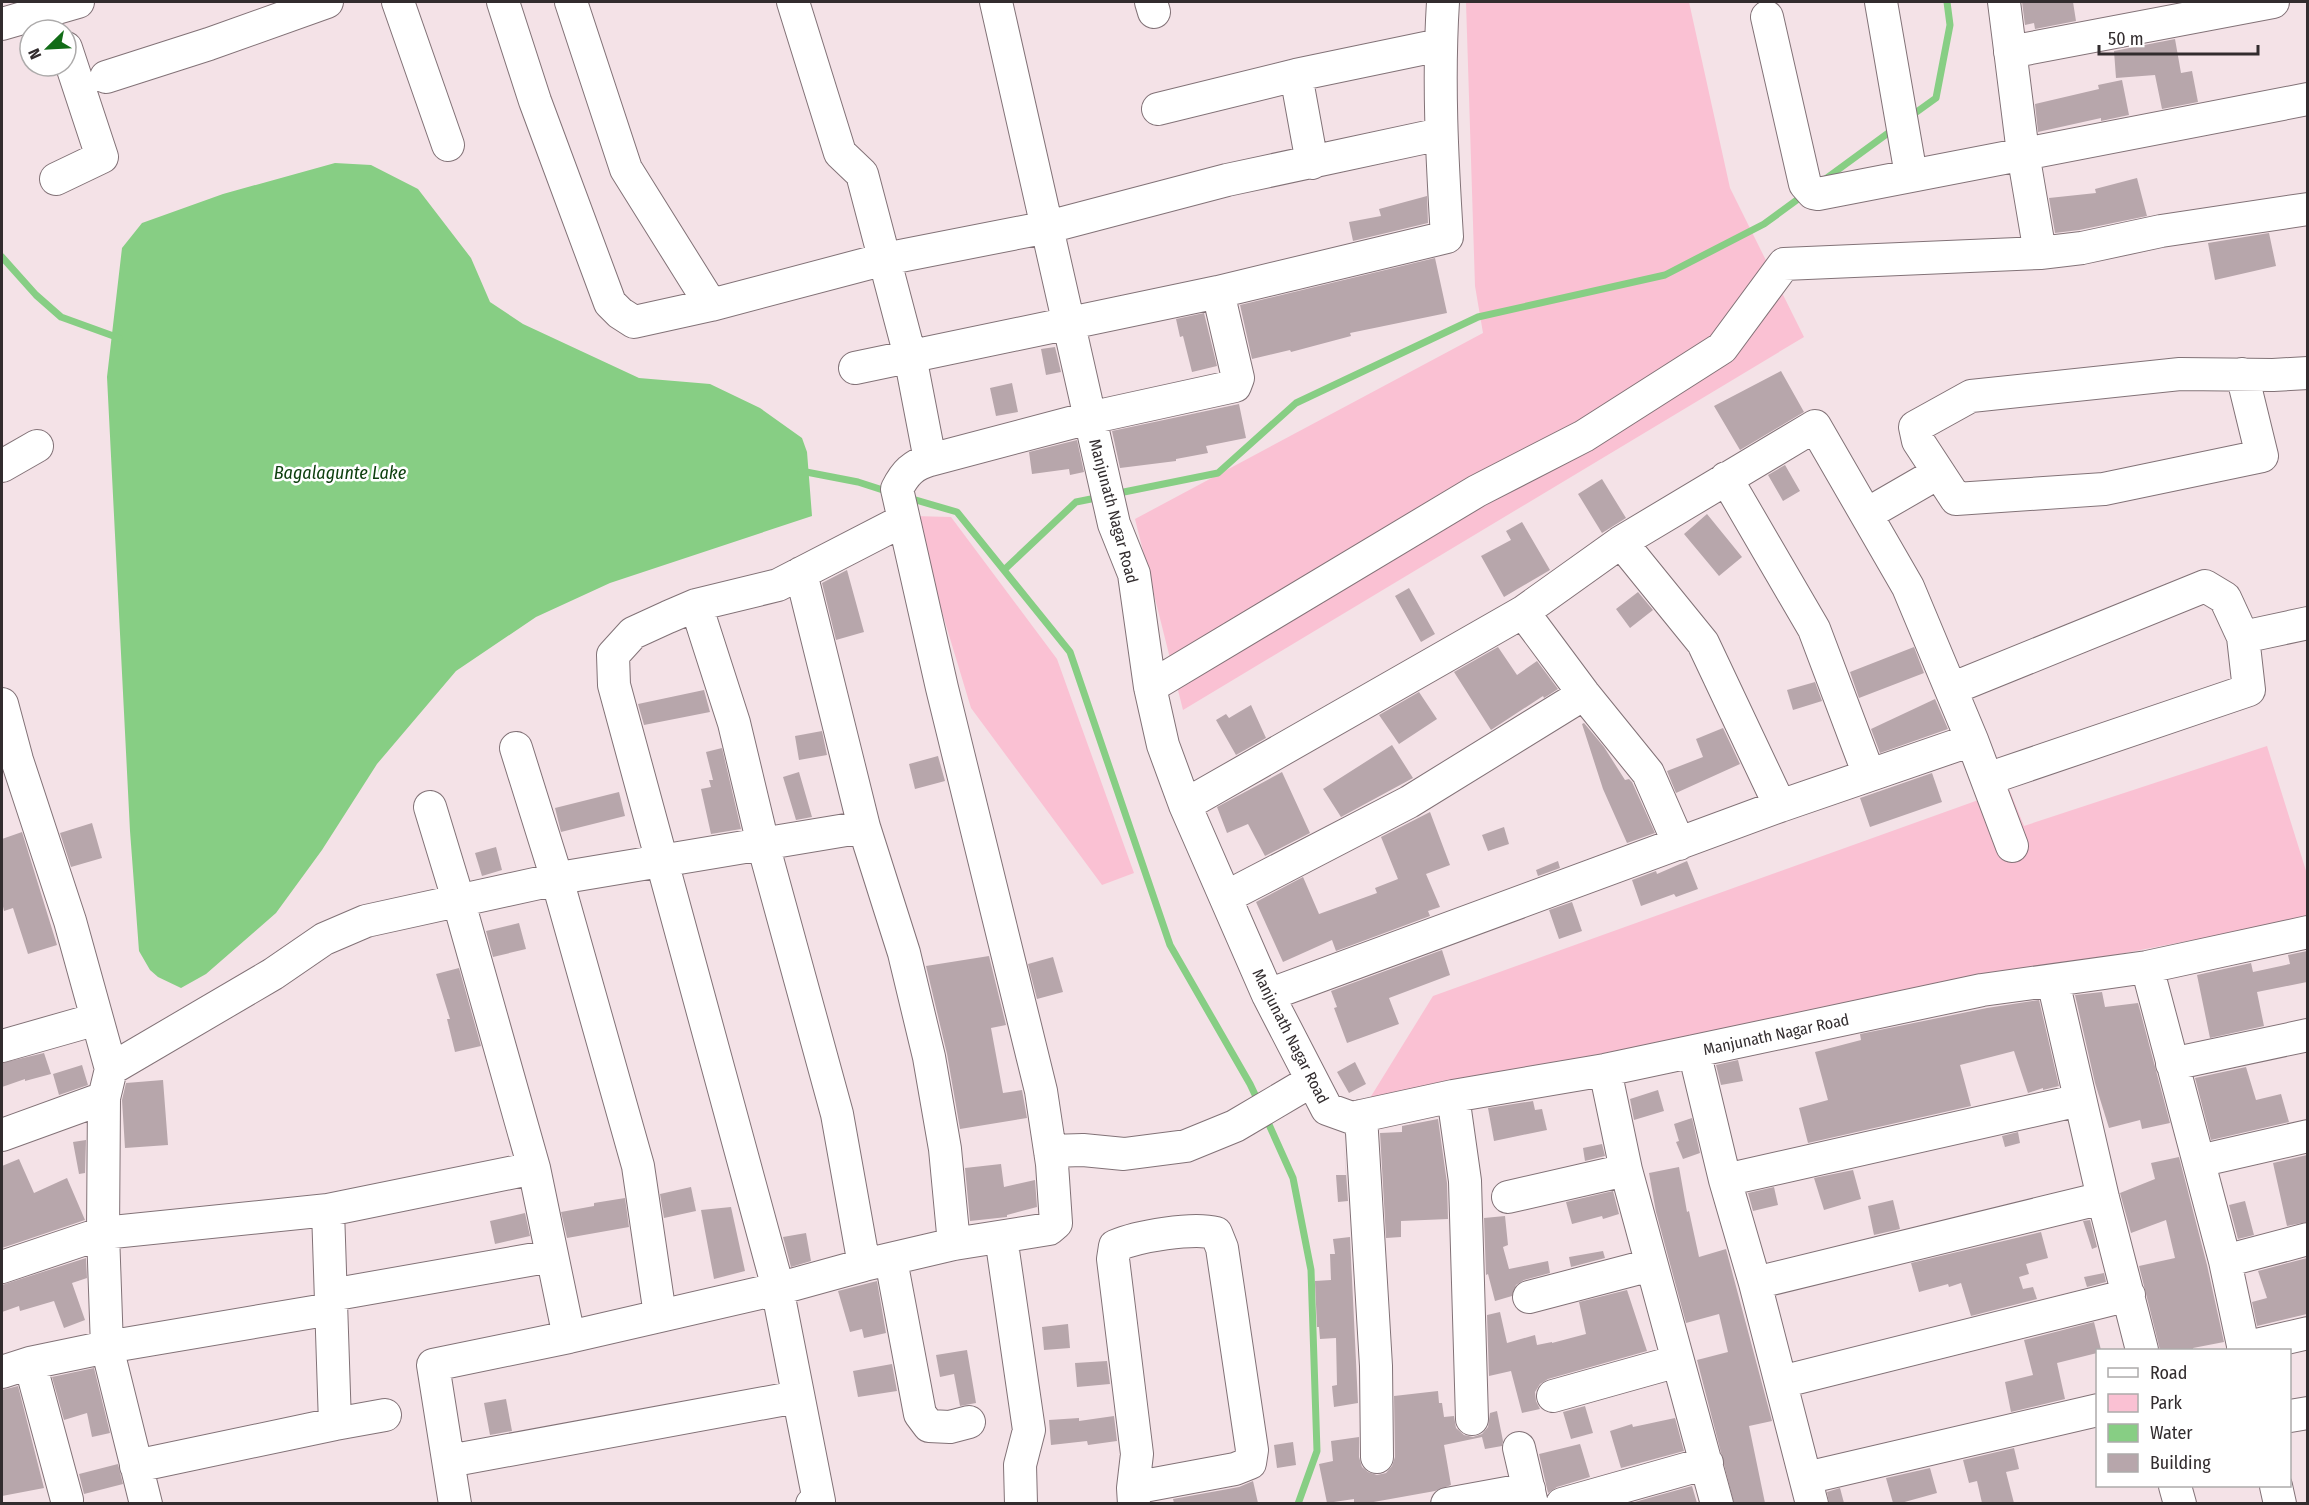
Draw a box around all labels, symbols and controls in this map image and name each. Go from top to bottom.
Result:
north arrow [18,18,78,78]
scale bar [2099,18,2258,56]
text: 50 m [2108,28,2144,50]
text: N [24,46,45,62]
street label: Manjunath Nagar Road [1085,437,1142,585]
water label: Bagalagunte Lake [274,462,407,484]
street label: Manjunath Nagar Road [1248,966,1333,1107]
street label: Manjunath Nagar Road [1701,1010,1851,1059]
legend [2096,1349,2291,1487]
text: Road [2150,1362,2187,1384]
text: Park [2150,1392,2183,1414]
text: Water [2150,1422,2193,1444]
text: Building [2150,1452,2211,1474]

